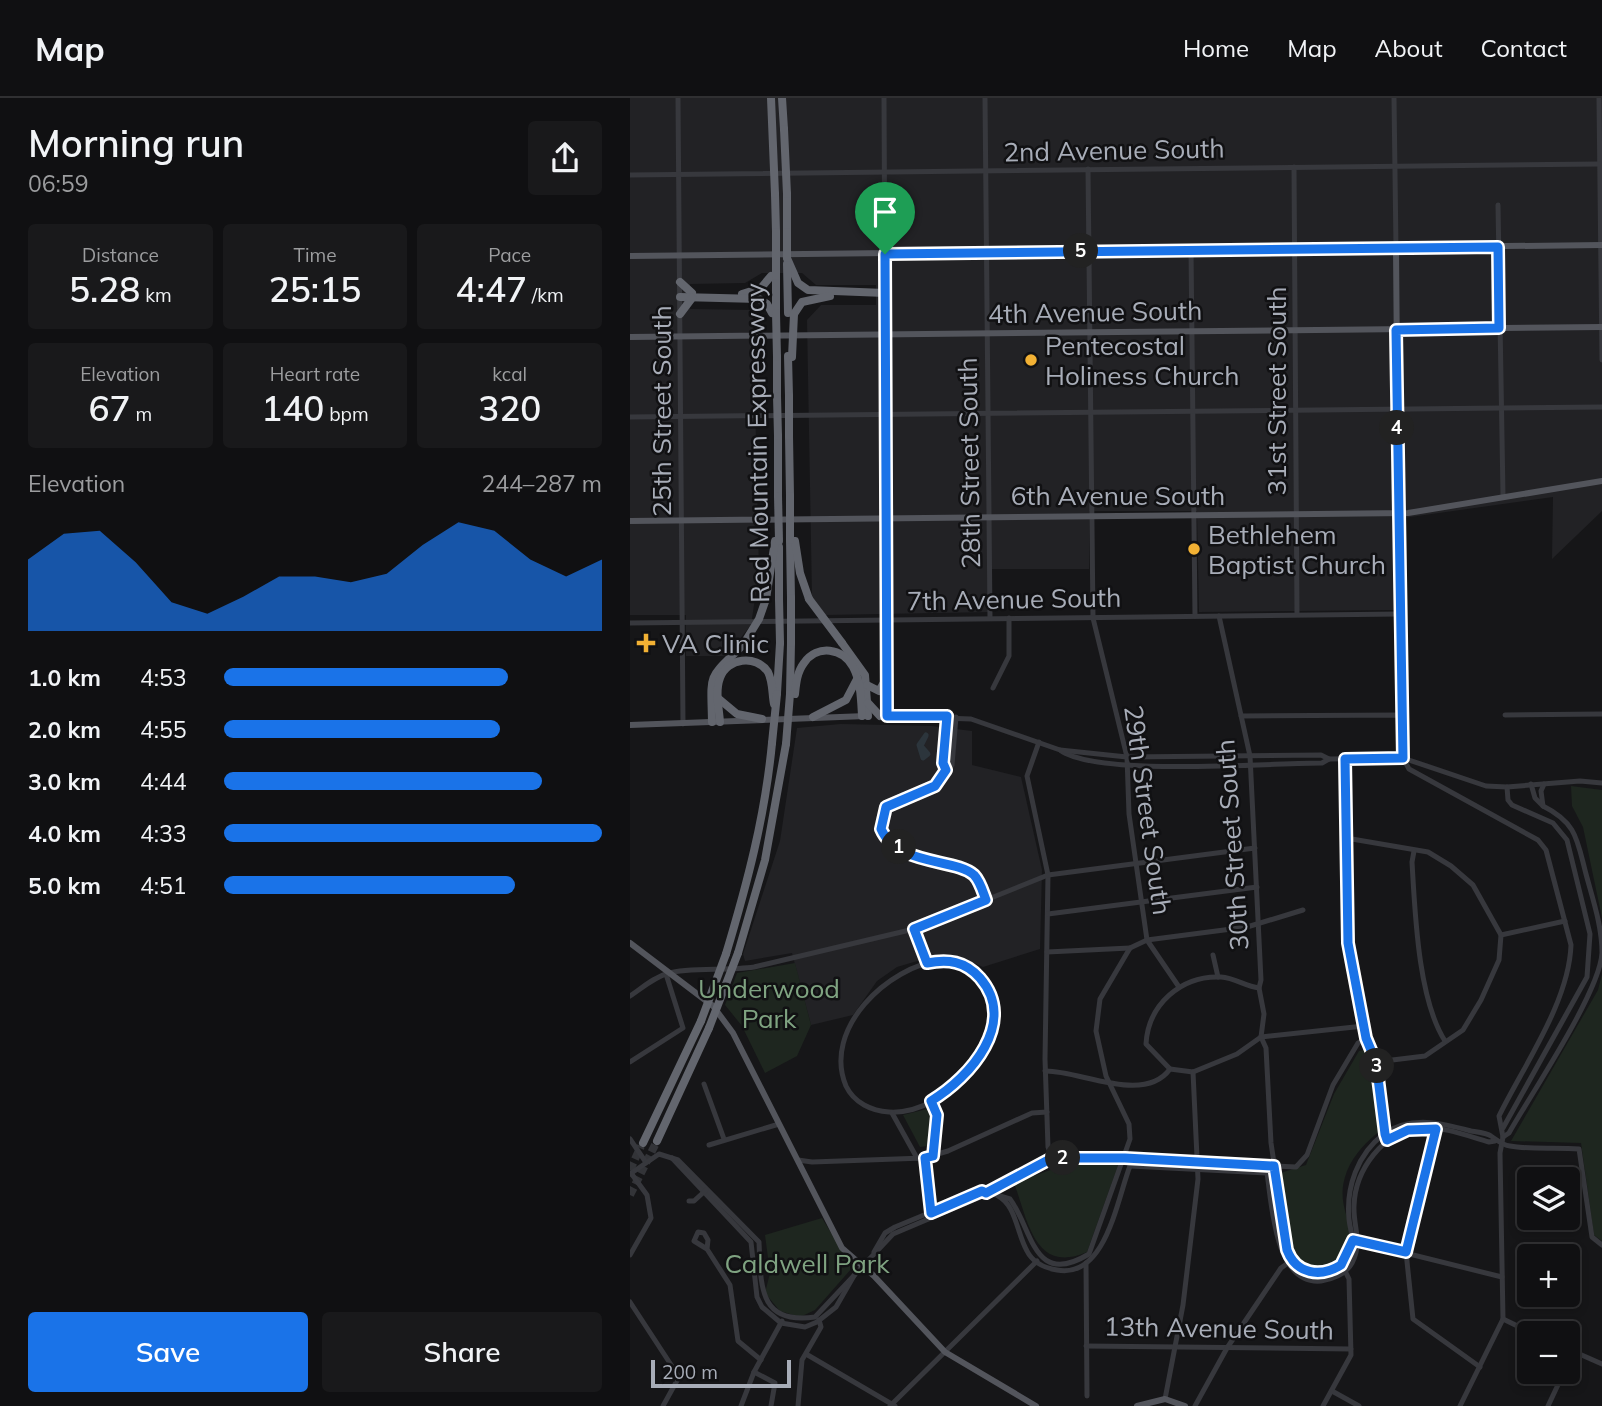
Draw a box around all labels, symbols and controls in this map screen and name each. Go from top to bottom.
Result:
text: Map [35,28,105,69]
text: Home [1183,33,1249,63]
text: Map [1287,33,1337,63]
text: About [1375,33,1443,63]
text: Contact [1481,33,1567,63]
text: Morning run [28,119,244,167]
button: share [528,121,602,195]
street label: 2nd Avenue South [1003,132,1225,168]
text: 06:59 [28,169,88,198]
pin [855,182,915,254]
icon: arrive [866,193,904,231]
pin: 5 [1064,234,1098,268]
text: 5 [1075,238,1086,262]
text: Distance [82,243,159,267]
text: Time [293,243,337,267]
text: Pace [488,243,531,267]
text: 5.28 [69,267,140,311]
text: 25:15 [269,267,361,311]
text: 4:47 [456,267,527,311]
text: km [140,283,172,307]
text: /km [527,283,564,307]
street label: Red Mountain Expressway [738,283,776,603]
street label: 31st Street South [1260,287,1293,495]
street label: 4th Avenue South [987,294,1203,330]
street label: 25th Street South [645,305,678,517]
place label: Pentecostal Holiness Church [1045,329,1240,392]
marker: Pentecostal Holiness Church [1023,352,1039,368]
street label: 28th Street South [951,357,987,569]
text: Elevation [80,362,161,386]
text: Heart rate [270,362,360,386]
text: kcal [492,362,527,386]
text: 67 [88,386,131,430]
text: 140 [261,386,324,430]
text: 320 [478,386,541,430]
text: m [131,402,152,426]
text: bpm [324,402,369,426]
pin: 4 [1380,410,1414,446]
text: 4 [1391,415,1402,439]
text: Elevation [28,469,125,498]
text: 244–287 m [481,469,602,498]
street label: 6th Avenue South [1011,479,1225,512]
place label: Bethlehem Baptist Church [1208,518,1386,581]
marker: Bethlehem Baptist Church [1186,541,1202,557]
street label: 7th Avenue South [906,581,1122,617]
place label: VA Clinic [662,627,769,660]
marker: VA Clinic [636,633,656,653]
text: 1.0 km [28,663,101,692]
text: 4:53 [140,663,187,692]
street label: 29th Street South [1117,703,1179,917]
text: 2.0 km [28,715,101,744]
text: 4:55 [140,715,187,744]
street label: 30th Street South [1208,738,1256,952]
text: 3.0 km [28,767,101,796]
text: 4:44 [140,767,187,796]
text: 4.0 km [28,819,101,848]
text: 4:33 [140,819,187,848]
pin: 1 [882,830,916,864]
text: 1 [893,834,904,858]
text: 5.0 km [28,871,101,900]
text: 4:51 [140,871,187,900]
park label: Underwood Park [698,972,840,1035]
pin: 3 [1360,1048,1394,1084]
text: 3 [1371,1053,1382,1077]
pin: 2 [1046,1140,1080,1176]
text: 2 [1057,1145,1068,1169]
map controls [1517,1167,1580,1384]
button: layers [1517,1167,1580,1230]
button: + [1517,1244,1580,1307]
park label: Caldwell Park [724,1247,890,1280]
street label: 13th Avenue South [1104,1309,1334,1347]
button: Save [28,1312,308,1392]
button: Share [322,1312,602,1392]
button: − [1517,1321,1580,1384]
scale bar [651,1357,791,1389]
text: 200 m [662,1360,718,1384]

